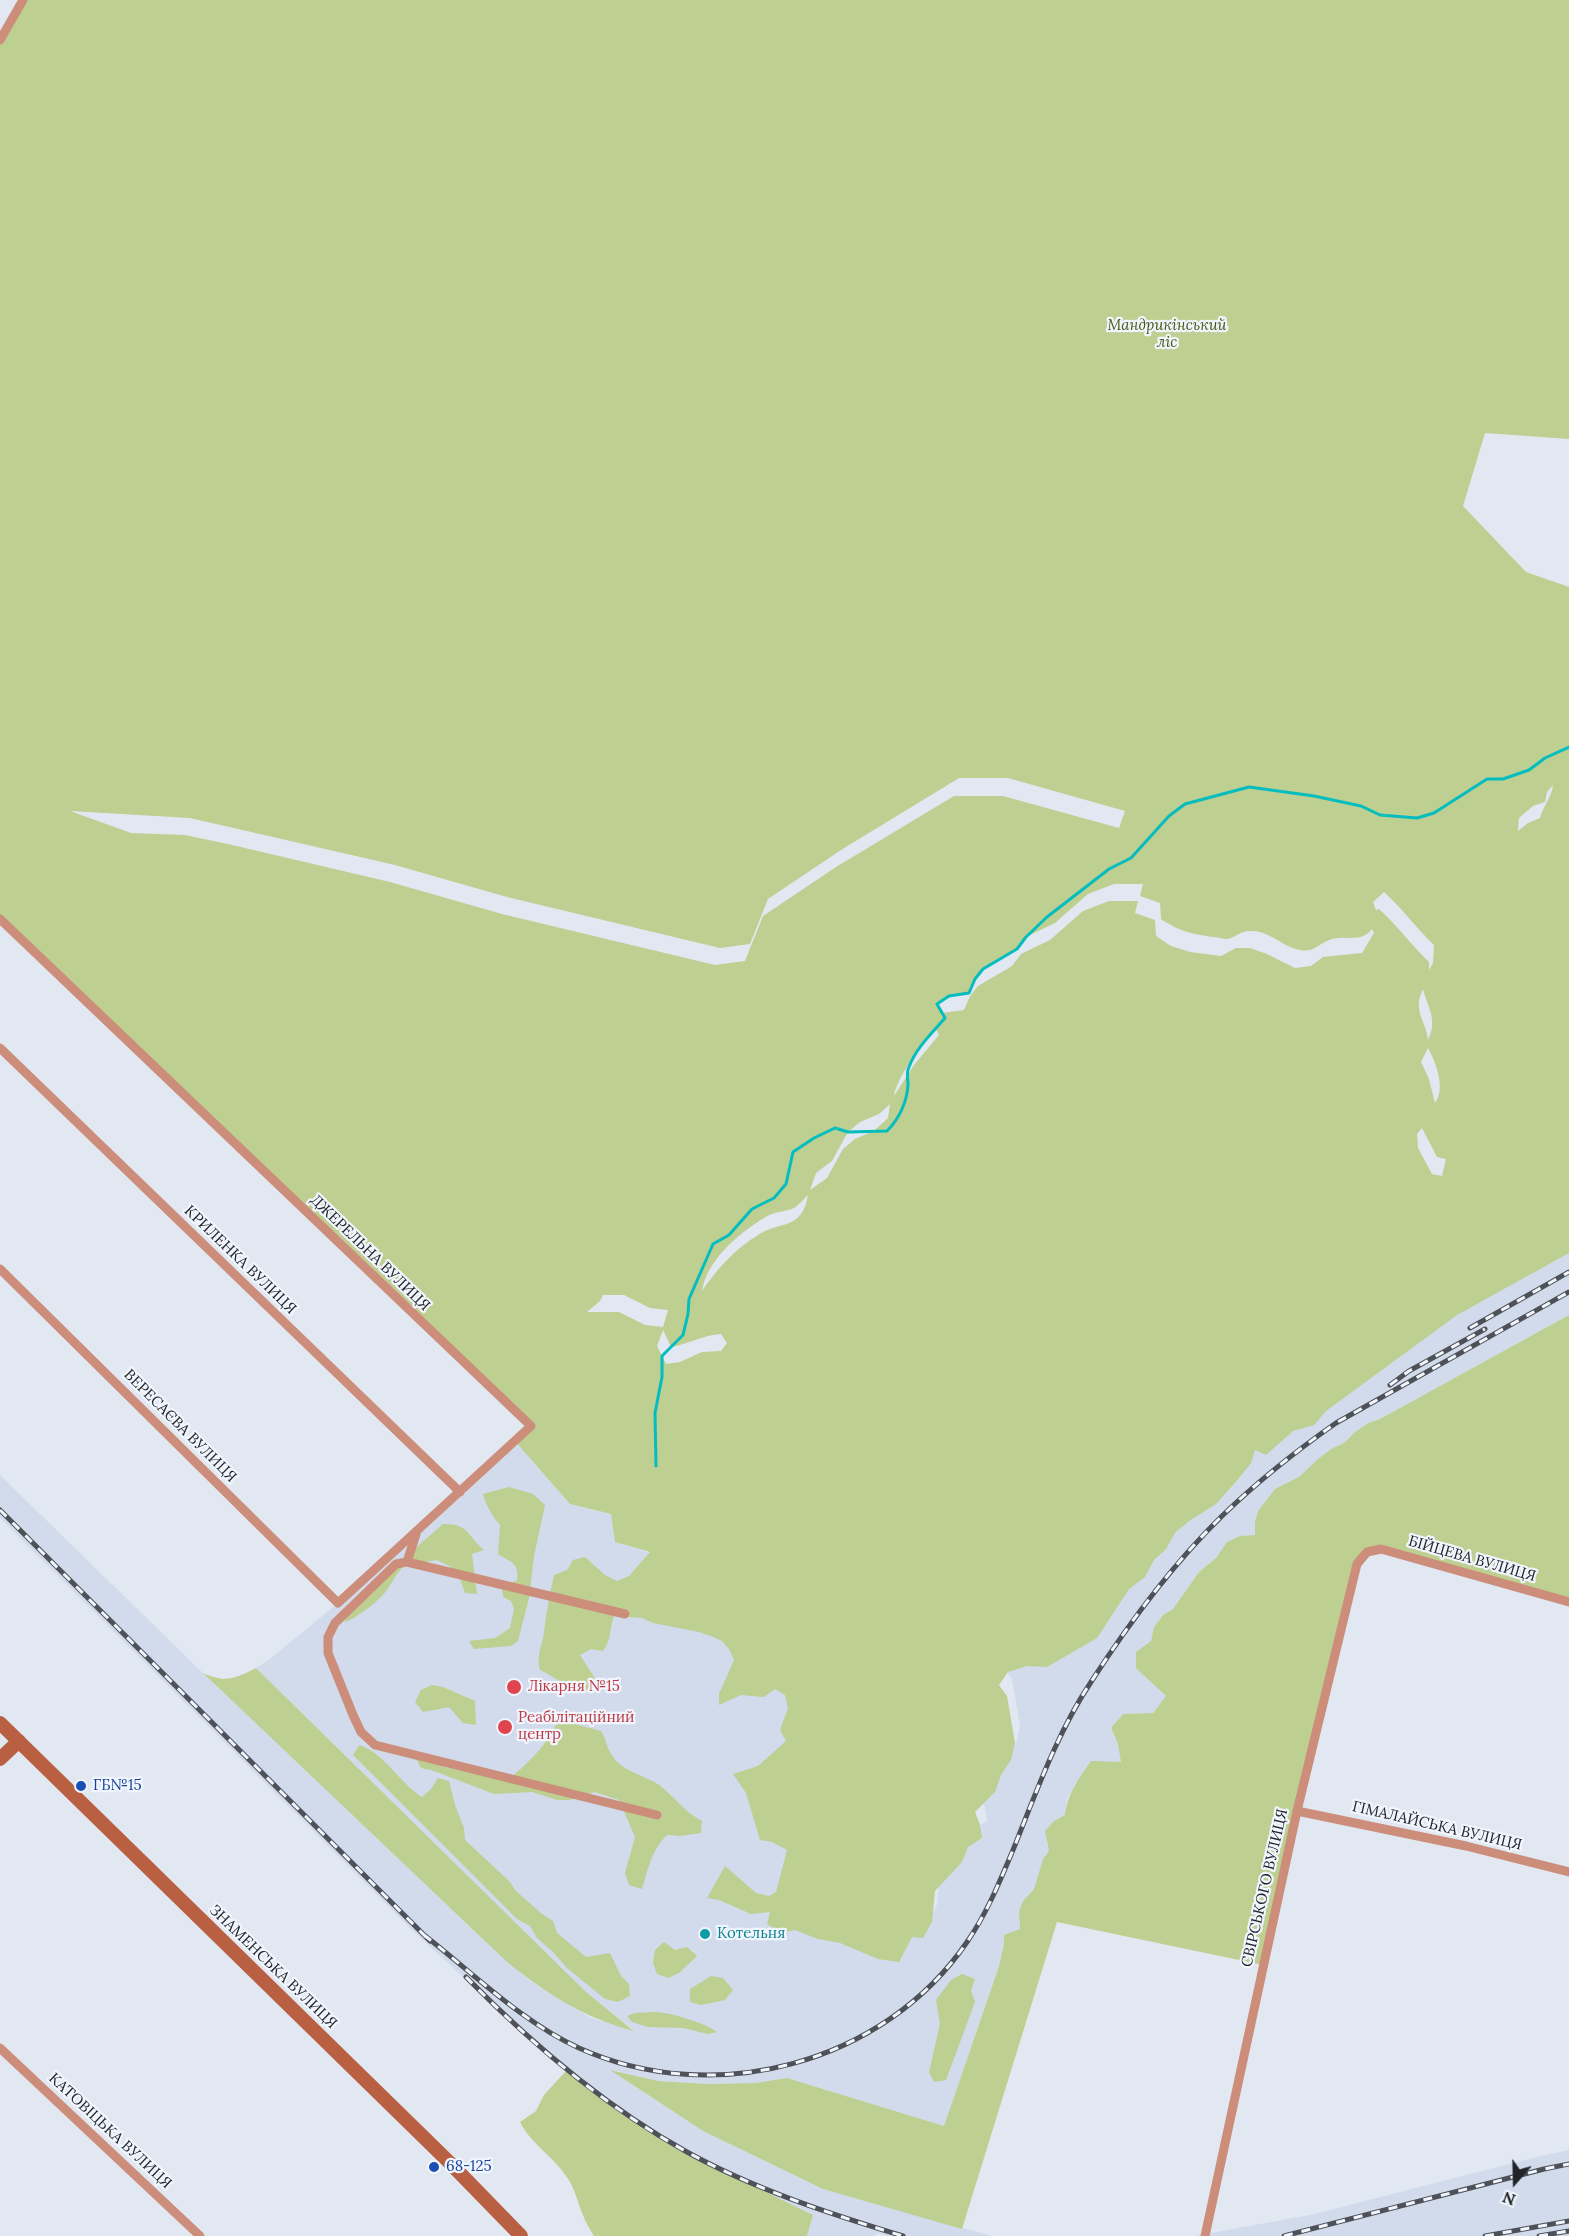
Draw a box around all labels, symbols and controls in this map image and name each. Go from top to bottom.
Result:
park label: Мандрикінський ліс [1108,317,1226,352]
street label: ДЖЕРЕЛЬНА ВУЛИЦЯ [306,1191,434,1315]
street label: КРИЛЕНКА ВУЛИЦЯ [180,1202,300,1318]
street label: ВЕРЕСАЄВА ВУЛИЦЯ [120,1366,240,1486]
street label: БІЙЦЕВА ВУЛИЦЯ [1406,1532,1538,1586]
marker: Лікарня №15 [505,1678,523,1696]
place label: Лікарня №15 [528,1678,620,1696]
place label: Реабілітаційний центр [518,1709,635,1744]
marker: Реабілітаційний центр [496,1718,514,1736]
place label: ГБ№15 [93,1777,142,1795]
marker: ГБ№15 [74,1779,88,1793]
street label: ГІМАЛАЙСЬКА ВУЛИЦЯ [1350,1798,1524,1854]
street label: СВІРСЬКОГО ВУЛИЦЯ [1238,1807,1292,1969]
street label: ЗНАМЕНСЬКА ВУЛИЦЯ [205,1901,341,2033]
place label: Котельня [717,1925,785,1943]
marker: Котельня [698,1927,712,1941]
street label: КАТОВІЦЬКА ВУЛИЦЯ [45,2069,175,2193]
north arrow [1485,2152,1545,2212]
place label: 68-125 [446,2158,492,2176]
marker: 68-125 [427,2160,441,2174]
text: N [1500,2187,1518,2210]

